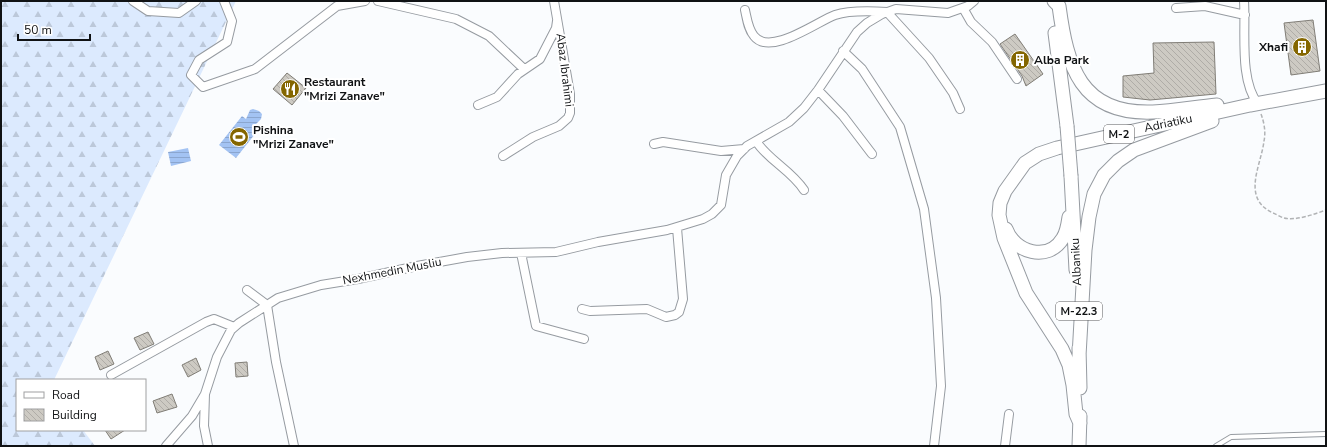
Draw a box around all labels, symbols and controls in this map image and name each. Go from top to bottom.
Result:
scale bar [18,16,90,42]
text: 50 m [24,22,52,38]
street label: Abaz Ibrahimi [553,32,577,108]
building icon: Xhafi [1291,36,1313,58]
place label: Xhafi [1258,39,1288,55]
building icon: Alba Park [1009,49,1031,71]
place label: Alba Park [1034,52,1090,68]
place label: Restaurant "Mrizi Zanave" [304,74,385,104]
restaurant icon: Restaurant "Mrizi Zanave" [279,78,301,100]
street label: Adriatiku [1142,110,1194,136]
place label: Pishina "Mrizi Zanave" [253,122,334,152]
road number: M-2 [1104,125,1134,143]
sports icon: Pishina "Mrizi Zanave" [228,126,250,148]
street label: Albaniku [1067,238,1085,286]
street label: Nexhmedin Musliu [341,254,443,288]
road number: M-22.3 [1056,302,1102,320]
legend [16,379,146,431]
text: Road [52,387,80,403]
text: Building [52,407,97,423]

